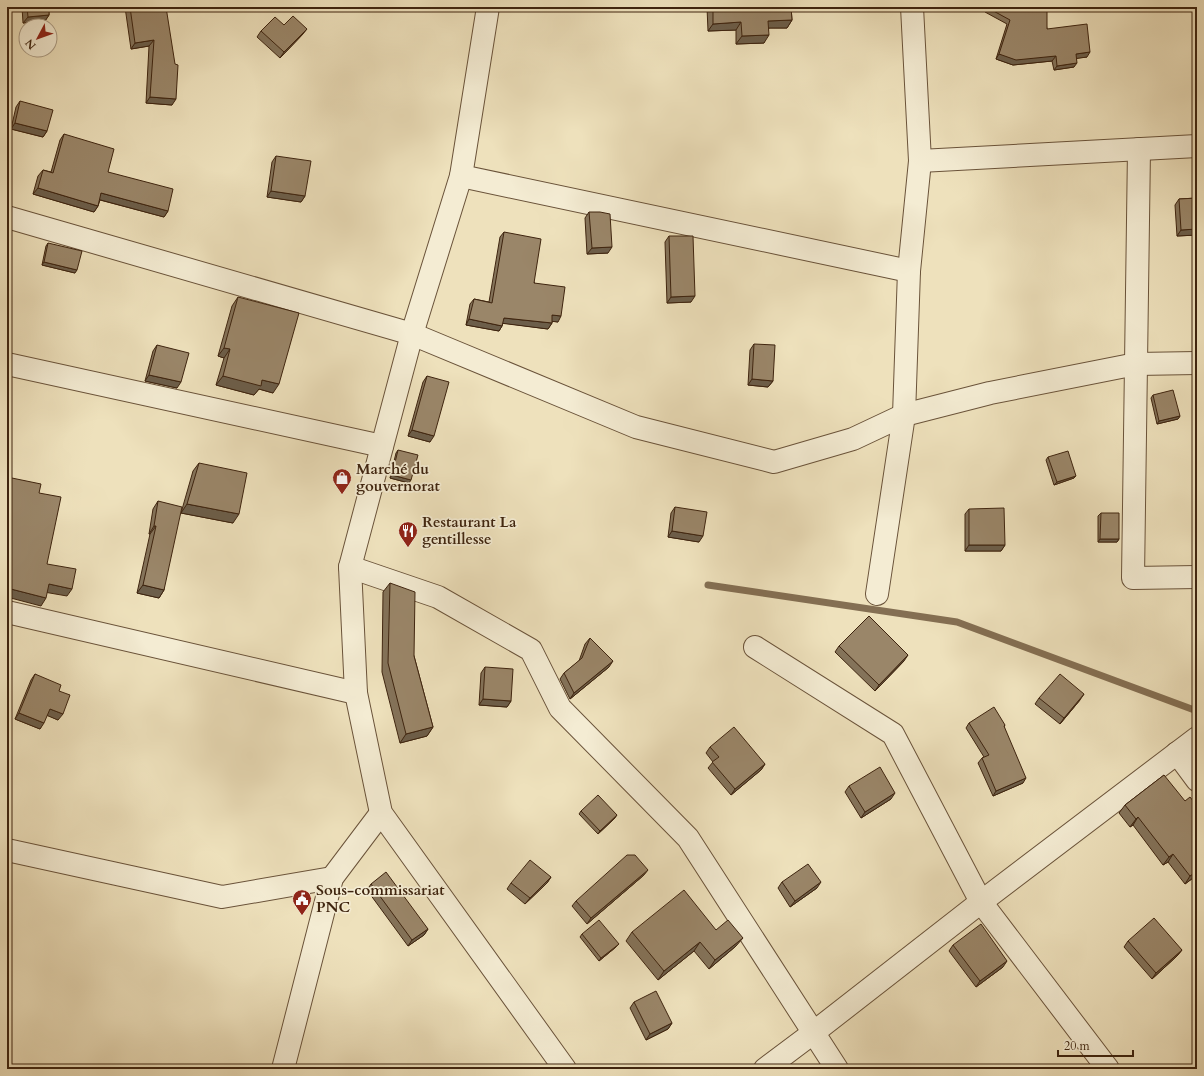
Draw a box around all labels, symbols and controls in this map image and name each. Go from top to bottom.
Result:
north arrow [18,18,58,58]
text: N [22,35,40,53]
place label: Marché du gouvernorat [356,459,441,496]
shop icon: Marché du gouvernorat [331,467,353,495]
place label: Restaurant La gentillesse [422,512,517,549]
restaurant icon: Restaurant La gentillesse [397,520,419,548]
place label: Sous-commissariat PNC [316,880,445,917]
public building icon: Sous-commissariat PNC [291,888,313,916]
scale bar [1058,1032,1133,1058]
text: 20 m [1064,1038,1091,1054]

